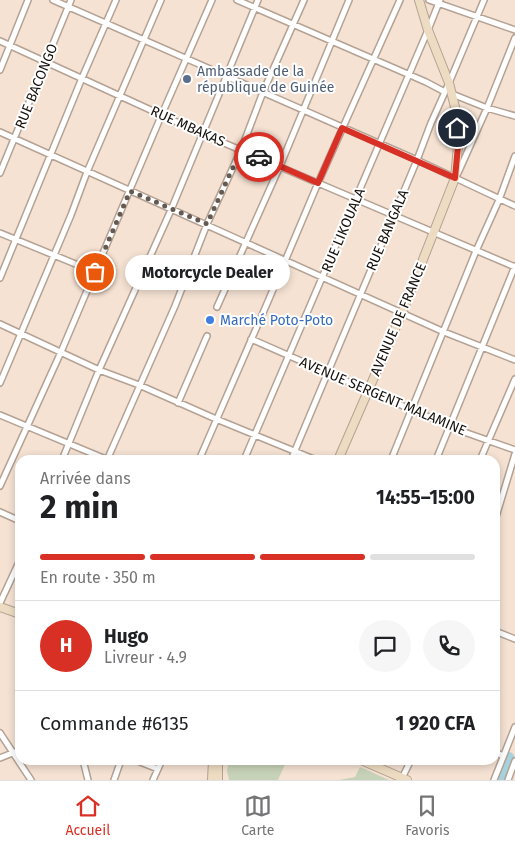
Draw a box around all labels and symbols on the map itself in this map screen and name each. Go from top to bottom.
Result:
street label: RUE BACONGO [12,41,61,131]
place label: Ambassade de la république de Guinée [197,63,334,96]
marker: Ambassade de la république de Guinée [181,73,193,85]
street label: RUE MBAKAS [148,102,228,151]
pin [436,107,478,149]
courier [234,132,284,182]
street label: RUE LIKOUALA [318,186,369,275]
street label: RUE BANGALA [363,187,412,273]
pin [74,251,116,293]
callout: Motorcycle Dealer [125,254,290,290]
street label: AVENUE DE FRANCE [367,260,430,378]
place label: Marché Poto-Poto [220,312,333,329]
marker: Marché Poto-Poto [204,314,216,326]
street label: AVENUE SERGENT MALAMINE [297,354,469,439]

